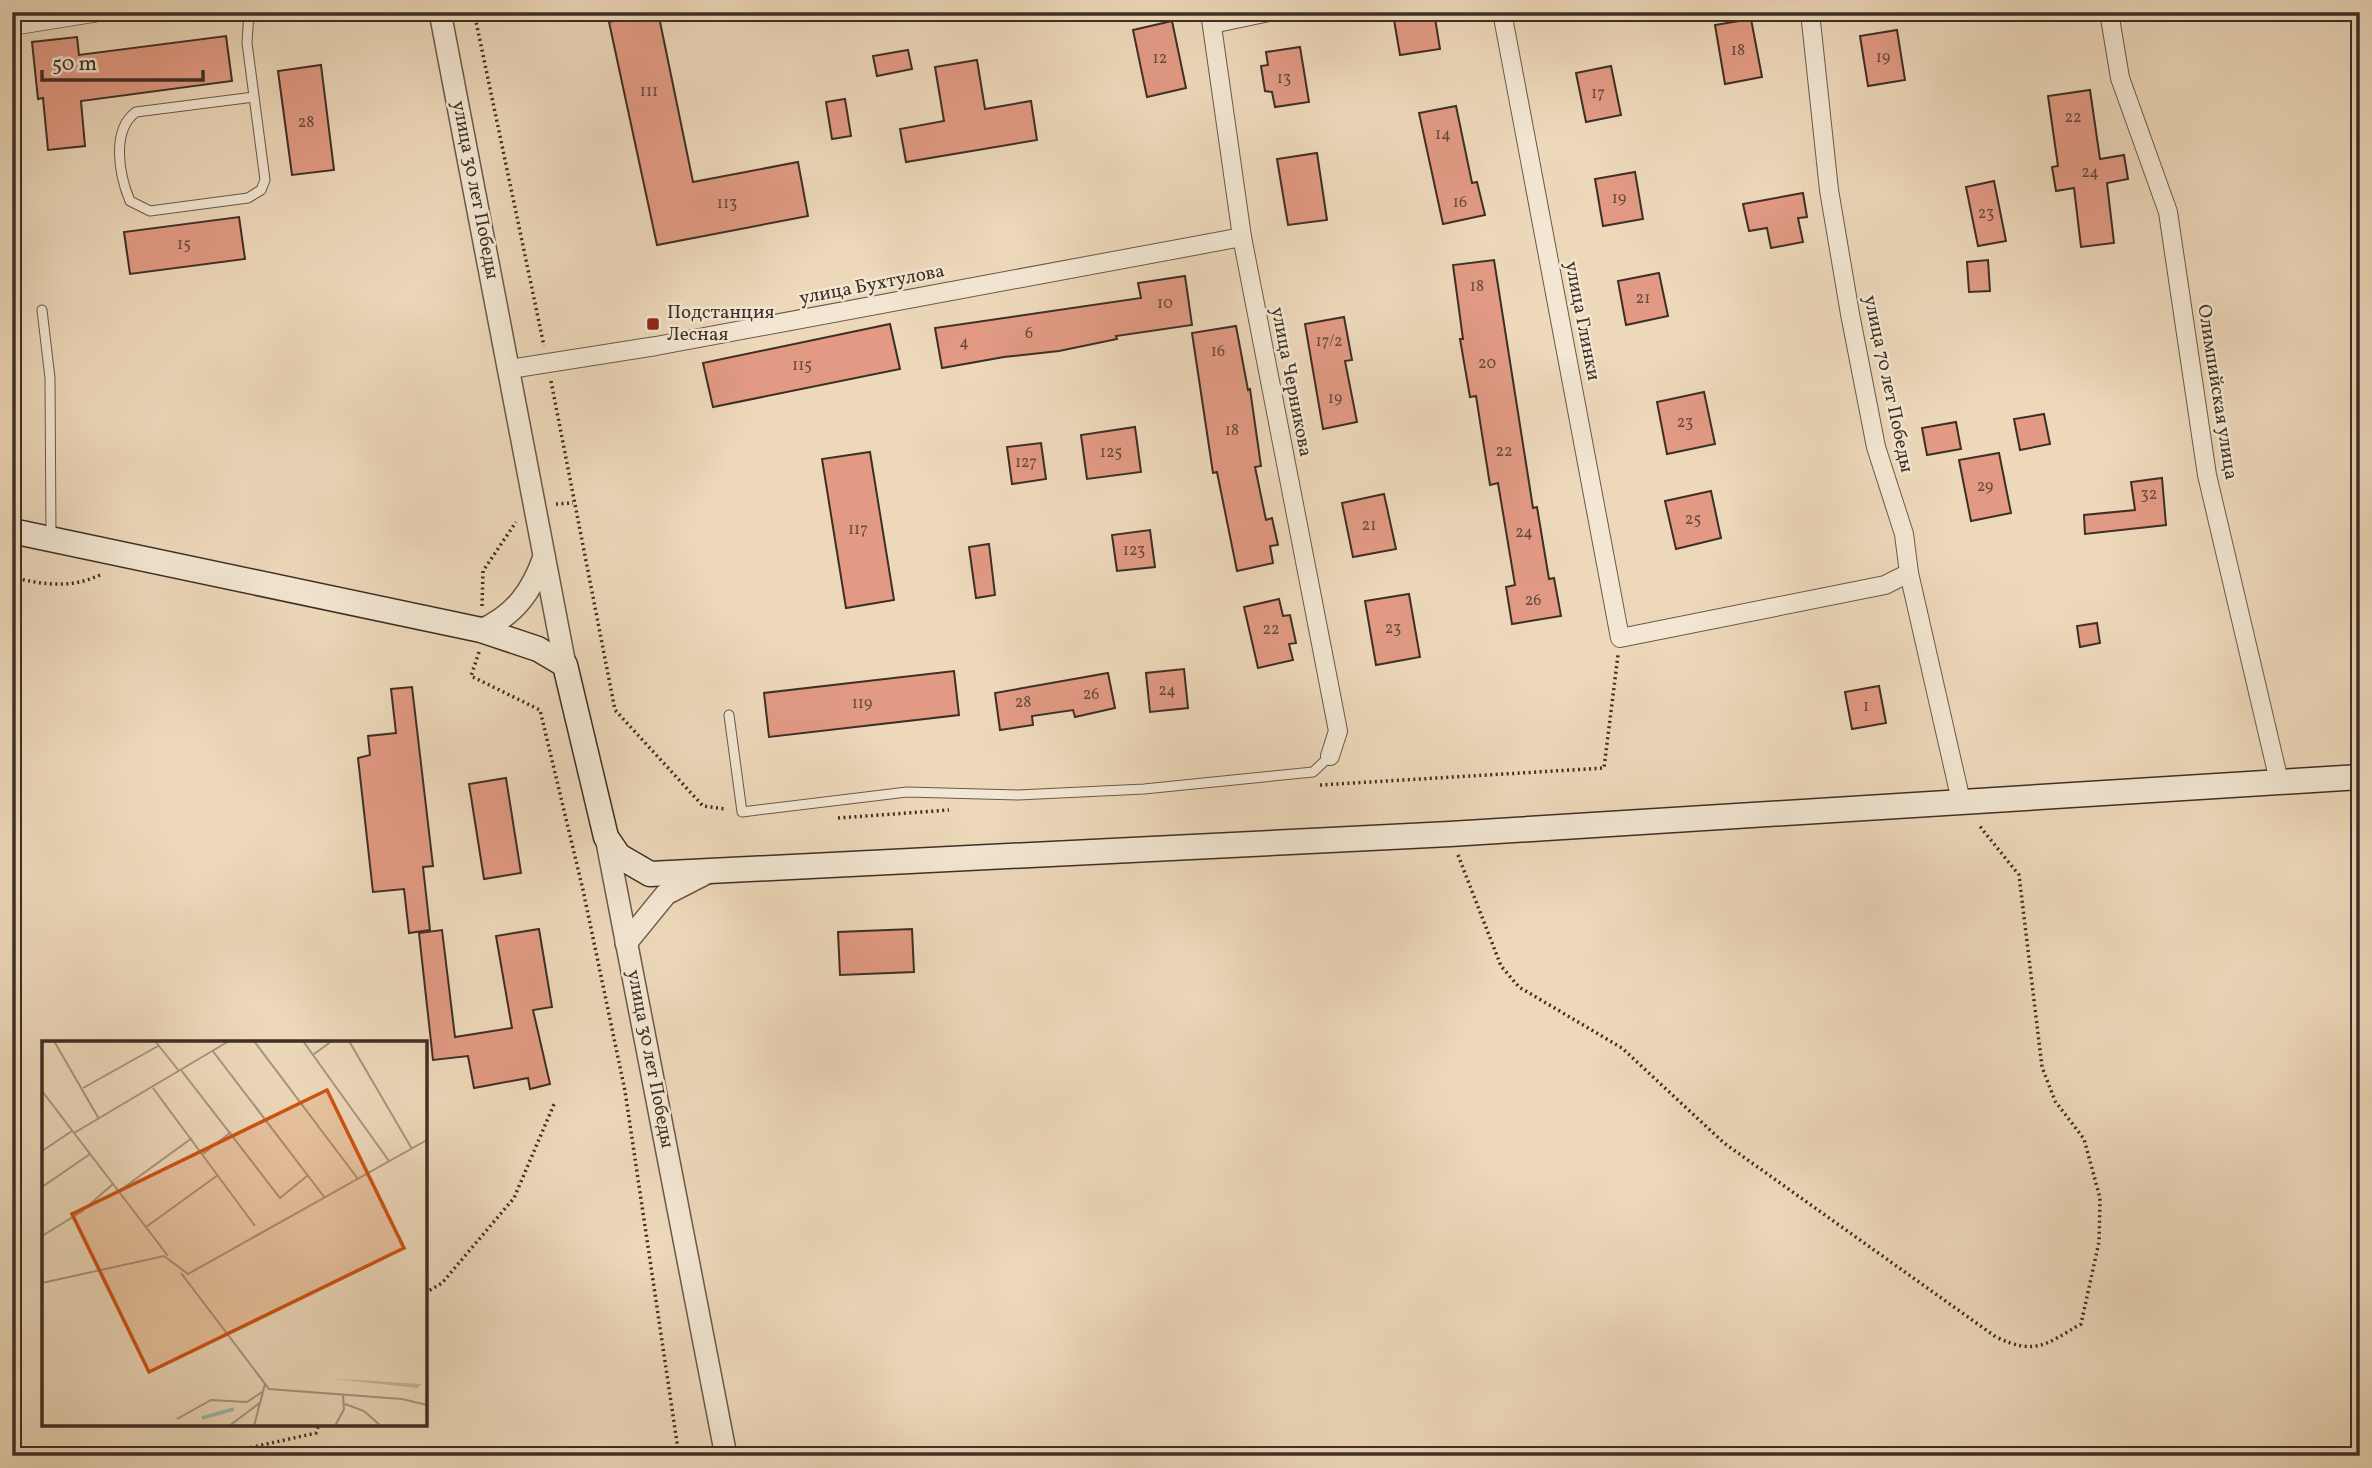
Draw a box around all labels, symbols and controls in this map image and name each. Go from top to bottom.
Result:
scale bar [42,38,203,82]
house number: 18 [1731,40,1745,62]
house number: 19 [1876,47,1890,69]
house number: 12 [1153,48,1167,70]
text: 50 m [52,50,97,79]
house number: 13 [1277,68,1291,90]
house number: 111 [640,81,658,103]
house number: 17 [1591,83,1605,105]
street label: улица 30 лет Победы [445,99,505,281]
house number: 22 [2064,107,2082,129]
house number: 28 [298,112,314,134]
house number: 14 [1435,124,1451,146]
house number: 24 [2081,162,2099,184]
house number: 19 [1612,188,1626,210]
house number: 16 [1453,192,1467,214]
house number: 113 [717,193,737,215]
house number: 23 [1978,203,1994,225]
house number: 15 [177,234,191,256]
street label: улица Бухтулова [797,258,947,312]
street label: улица Глинки [1558,259,1606,383]
house number: 18 [1470,276,1484,298]
house number: 21 [1636,288,1650,310]
house number: 10 [1157,293,1173,315]
street label: улица 70 лет Победы [1857,293,1919,475]
place label: Подстанция Лесная [667,300,774,348]
street label: Олимпийская улица [2190,302,2244,482]
street label: улица Черникова [1264,305,1318,459]
marker: Подстанция Лесная [645,316,661,332]
house number: 6 [1025,323,1033,345]
house number: 17/2 [1316,331,1342,353]
house number: 4 [959,332,969,354]
house number: 16 [1211,341,1225,363]
house number: 20 [1478,353,1496,375]
house number: 115 [792,355,812,377]
house number: 19 [1328,388,1342,410]
house number: 23 [1677,412,1693,434]
house number: 18 [1225,420,1239,442]
house number: 22 [1495,441,1513,463]
house number: 125 [1100,442,1122,464]
house number: 127 [1015,452,1037,474]
house number: 29 [1977,476,1993,498]
house number: 32 [2141,484,2157,506]
house number: 25 [1685,509,1701,531]
house number: 21 [1362,515,1376,537]
house number: 117 [848,519,868,541]
house number: 24 [1515,522,1533,544]
house number: 123 [1123,540,1145,562]
house number: 26 [1525,590,1541,612]
house number: 23 [1385,618,1401,640]
house number: 22 [1262,619,1280,641]
house number: 24 [1158,680,1176,702]
house number: 26 [1083,684,1099,706]
house number: 28 [1015,692,1031,714]
house number: 119 [852,693,872,715]
house number: 1 [1863,696,1869,718]
street label: улица 30 лет Победы [620,968,680,1150]
inset map [42,1041,427,1426]

